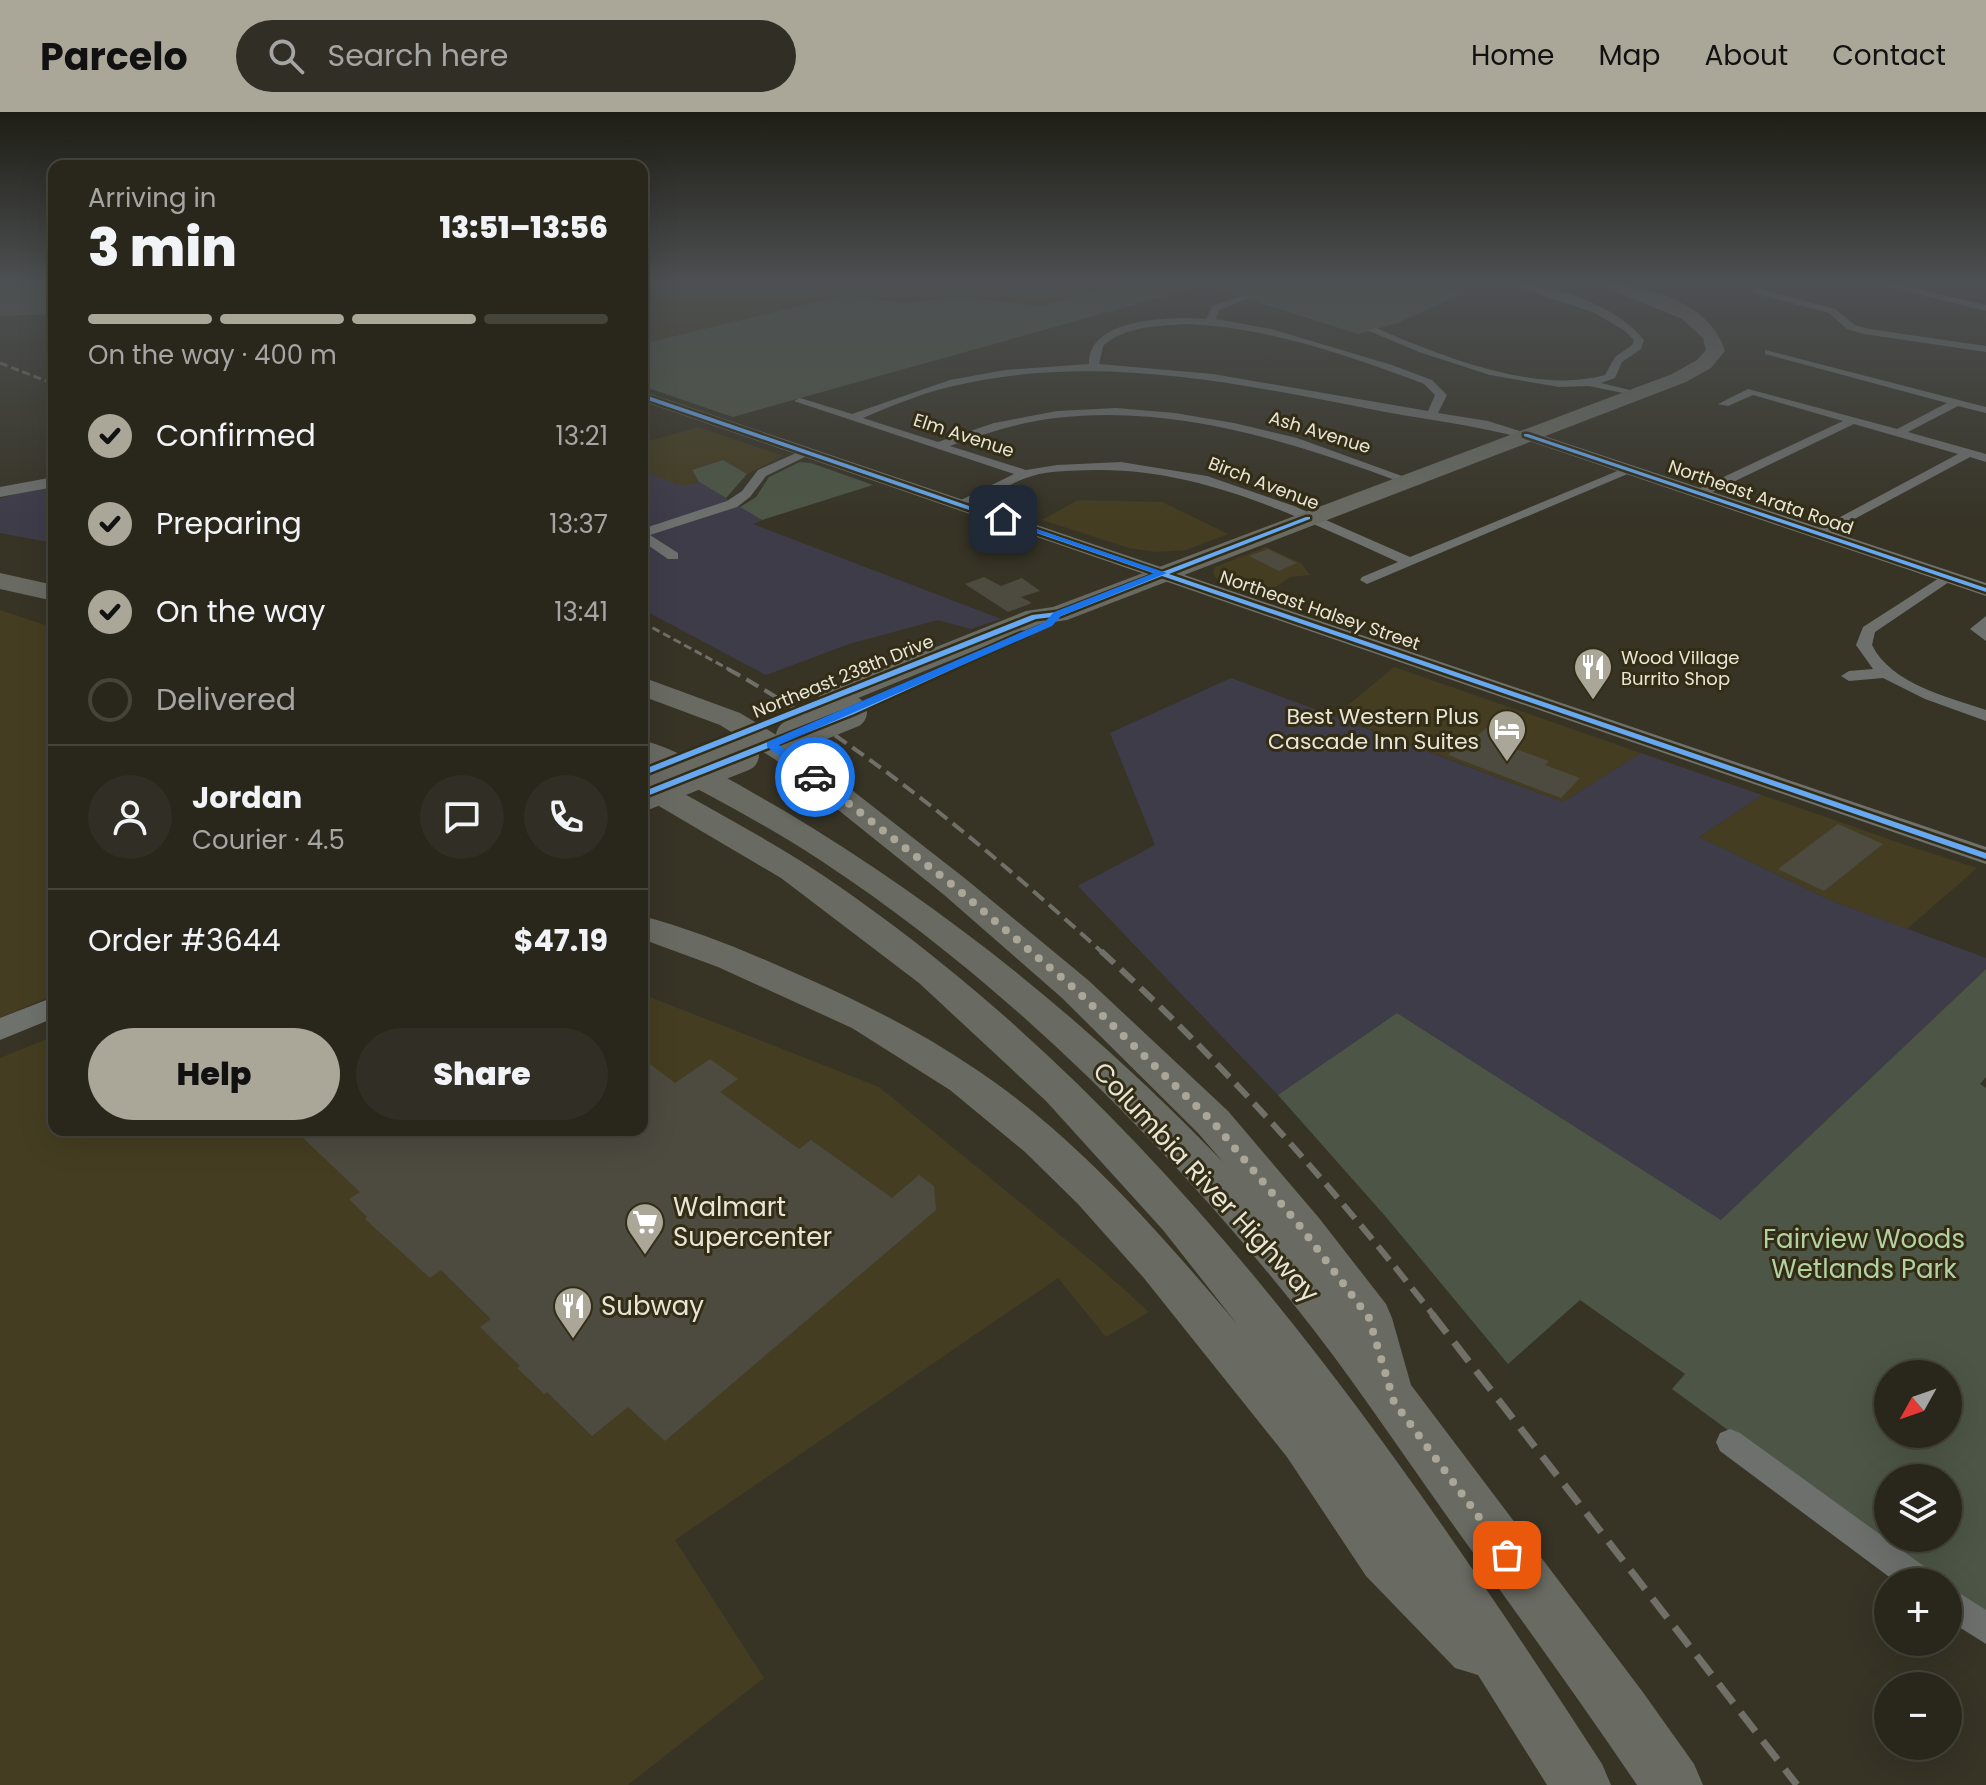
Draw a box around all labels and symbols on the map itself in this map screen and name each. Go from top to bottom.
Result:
street label: Ash Avenue [1266,405,1374,459]
street label: Elm Avenue [910,407,1018,463]
street label: Birch Avenue [1205,450,1323,516]
street label: Northeast Arata Road [1665,454,1857,540]
pin [969,485,1037,553]
street label: Northeast Halsey Street [1217,564,1423,656]
street label: Northeast 238th Drive [749,628,937,724]
place label: Wood Village Burrito Shop [1621,645,1740,691]
restaurant icon: Wood Village Burrito Shop [1572,646,1614,701]
place label: Best Western Plus Cascade Inn Suites [1268,701,1479,757]
hotel icon: Best Western Plus Cascade Inn Suites [1486,708,1528,763]
courier [775,737,855,817]
street label: Columbia River Highway [1085,1054,1327,1310]
place label: Walmart Supercenter [673,1189,832,1255]
supermarket icon: Walmart Supercenter [624,1201,666,1256]
park label: Fairview Woods Wetlands Park [1763,1221,1965,1287]
restaurant icon: Subway [552,1285,594,1340]
place label: Subway [601,1288,704,1324]
north arrow [1874,1360,1962,1448]
pin [1473,1521,1541,1589]

